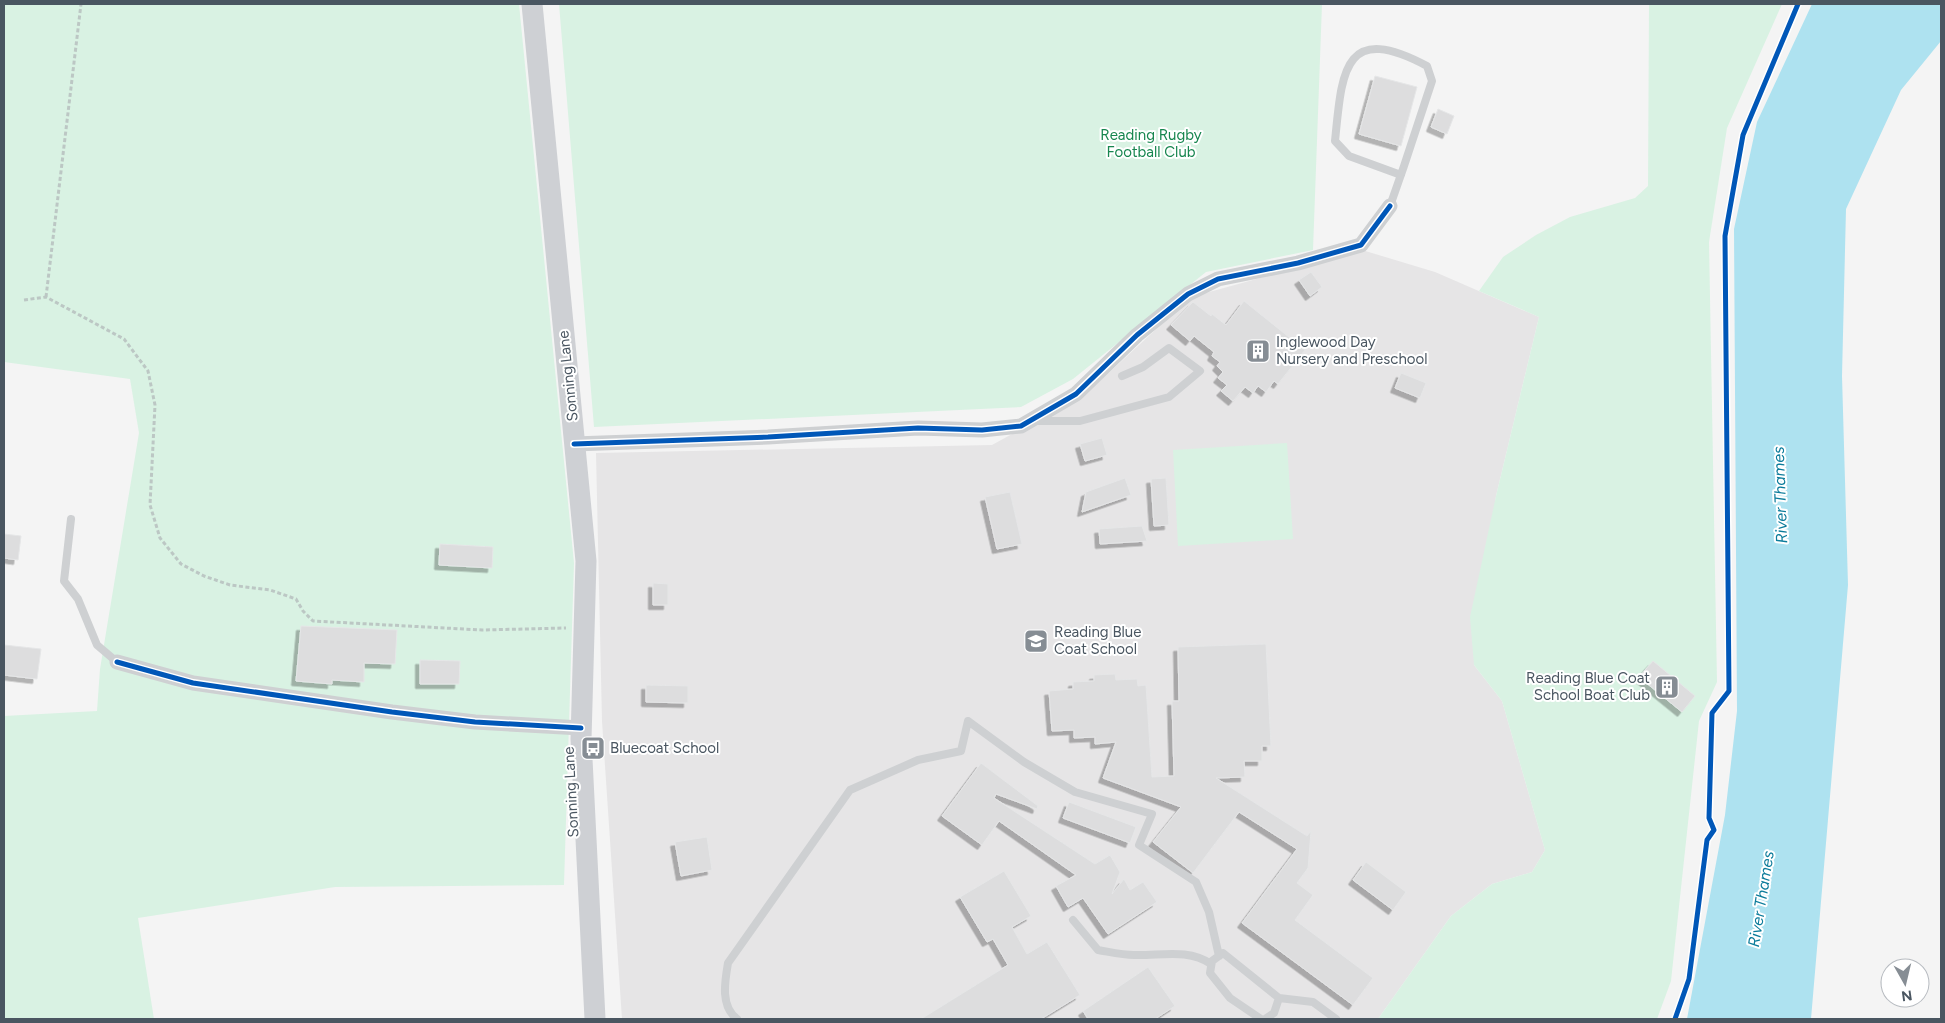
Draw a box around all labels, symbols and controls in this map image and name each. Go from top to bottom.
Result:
park label: Reading Rugby Football Club [1100,126,1202,161]
street label: Sonning Lane [554,330,582,422]
place label: Inglewood Day Nursery and Preschool [1276,333,1427,368]
building icon: Inglewood Day Nursery and Preschool [1245,338,1271,364]
water label: River Thames [1769,446,1791,544]
place label: Reading Blue Coat School [1054,623,1141,658]
school or university icon: Reading Blue Coat School [1023,628,1049,654]
place label: Reading Blue Coat School Boat Club [1526,669,1650,704]
building icon: Reading Blue Coat School Boat Club [1654,674,1680,700]
bus stop icon: Bluecoat School [580,735,606,761]
place label: Bluecoat School [610,739,719,757]
street label: Sonning Lane [560,746,582,838]
water label: River Thames [1744,849,1778,948]
north arrow [1880,958,1930,1008]
text: N [1900,986,1913,1005]

